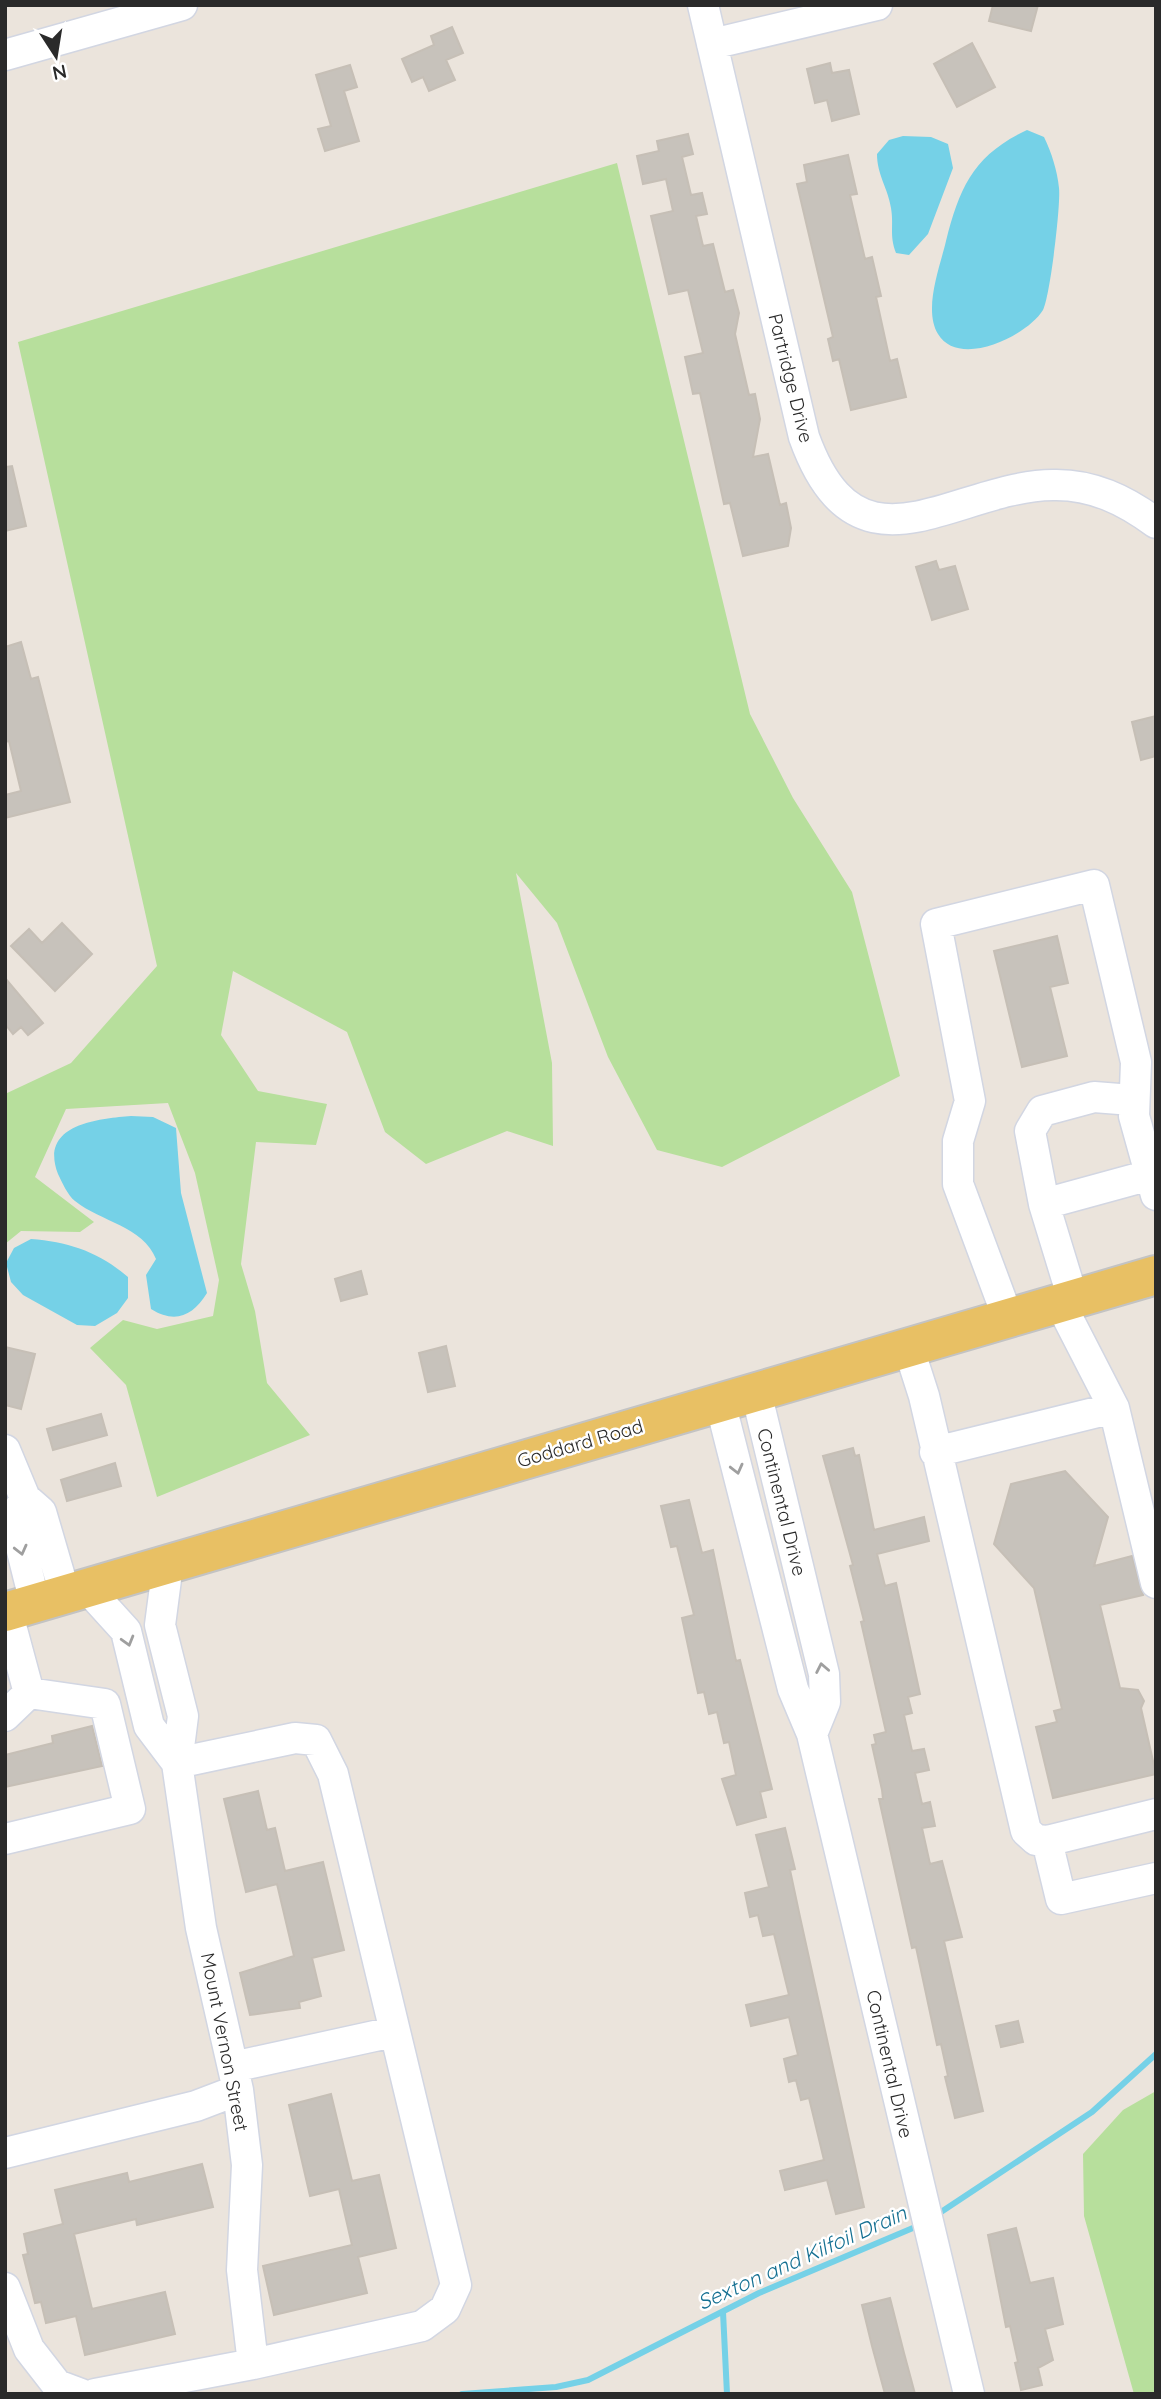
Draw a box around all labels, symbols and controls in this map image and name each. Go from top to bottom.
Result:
north arrow [21,21,91,91]
text: N [50,59,69,86]
street label: Partridge Drive [763,311,819,445]
street label: Goddard Road [514,1414,646,1472]
street label: Continental Drive [752,1426,812,1578]
one-way arrow [729,1462,743,1474]
one-way arrow [13,1544,27,1556]
one-way arrow [120,1635,134,1647]
one-way arrow [815,1662,830,1674]
street label: Mount Vernon Street [196,1951,254,2133]
street label: Continental Drive [861,1988,919,2140]
water label: Sexton and Kilfoil Drain [693,2199,911,2315]

